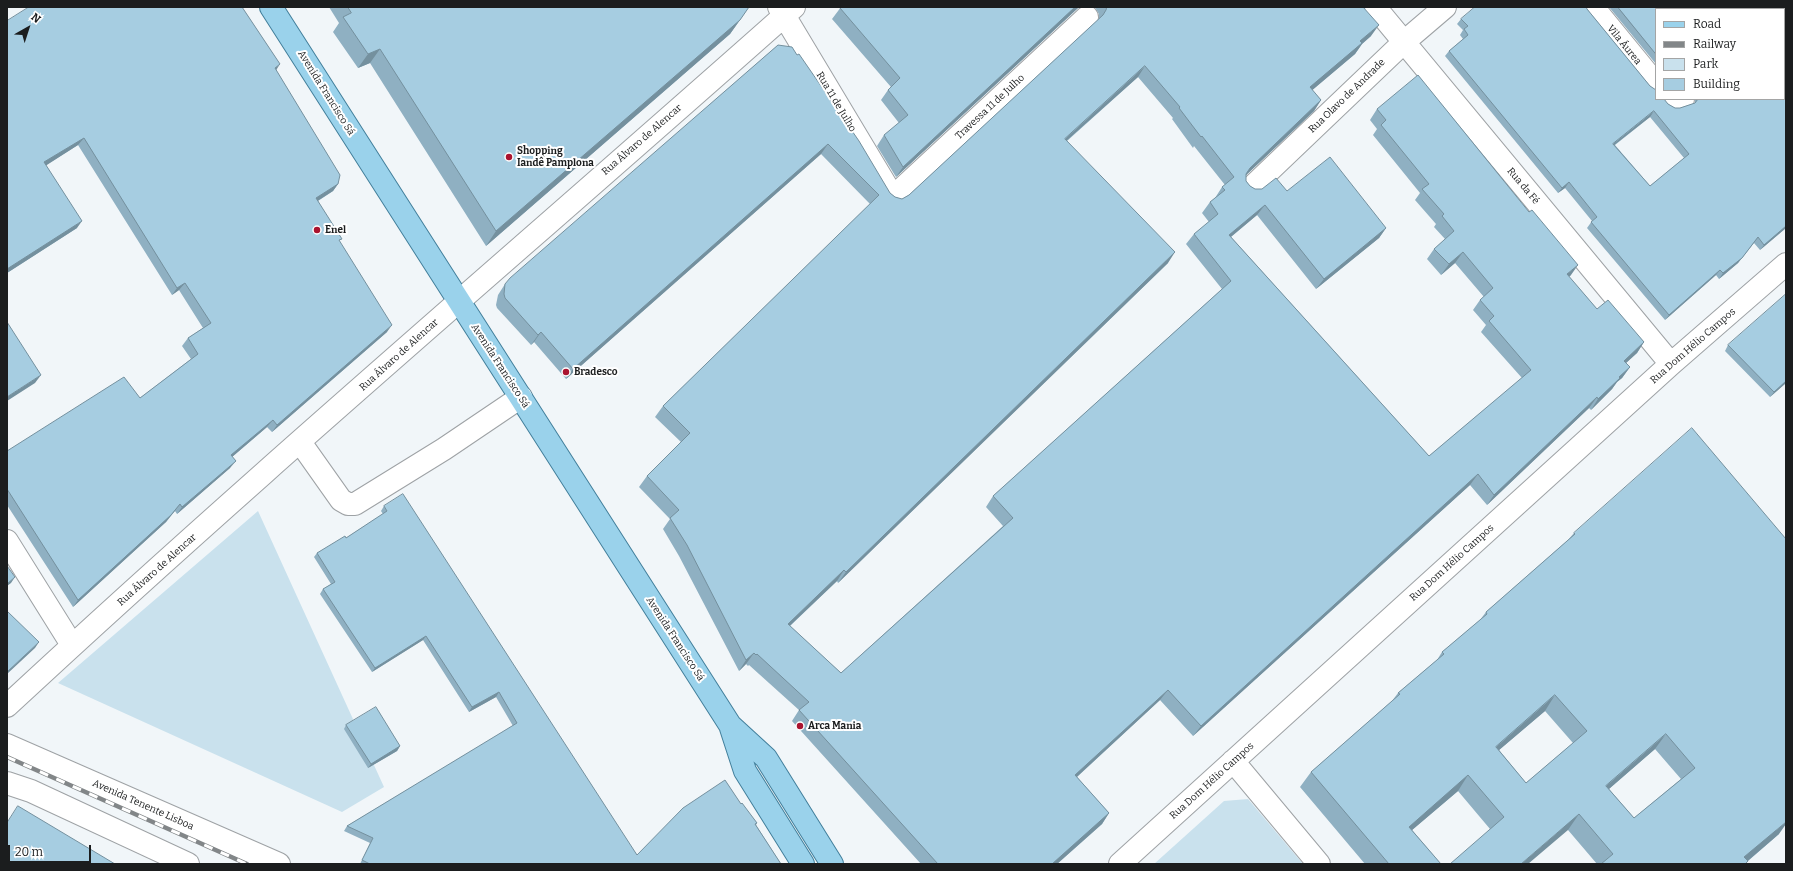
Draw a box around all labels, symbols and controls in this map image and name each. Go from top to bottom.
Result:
north arrow [8,8,48,48]
legend [1655,8,1785,100]
text: N [28,11,43,26]
text: Road [1693,17,1721,31]
street label: Vila Áurea [1604,23,1644,67]
text: Railway [1693,37,1736,51]
street label: Avenida Francisco Sá [295,48,357,138]
street label: Rua Olavo de Andrade [1306,56,1388,136]
text: Park [1693,57,1718,71]
street label: Rua 11 de Julho [813,70,859,134]
street label: Travessa 11 de Julho [953,72,1027,142]
text: Building [1693,77,1740,91]
street label: Rua Álvaro de Alencar [600,102,684,178]
place label: Shopping Iandê Pamplona [517,145,594,168]
marker: Shopping Iandê Pamplona [504,152,514,162]
street label: Rua da Fé [1504,165,1542,207]
place label: Enel [325,224,346,236]
marker: Enel [312,225,322,235]
street label: Rua Dom Hélio Campos [1648,306,1738,386]
street label: Rua Álvaro de Alencar [357,316,441,394]
street label: Avenida Francisco Sá [468,322,532,410]
place label: Bradesco [574,366,618,378]
marker: Bradesco [561,367,571,377]
street label: Rua Dom Hélio Campos [1407,522,1497,604]
street label: Rua Álvaro de Alencar [115,531,199,609]
street label: Avenida Francisco Sá [643,595,707,683]
place label: Arca Mania [808,720,861,732]
marker: Arca Mania [795,721,805,731]
street label: Rua Dom Hélio Campos [1167,740,1257,822]
street label: Avenida Tenente Lisboa [90,777,196,833]
scale bar [10,837,93,863]
text: 20 m [15,845,43,859]

